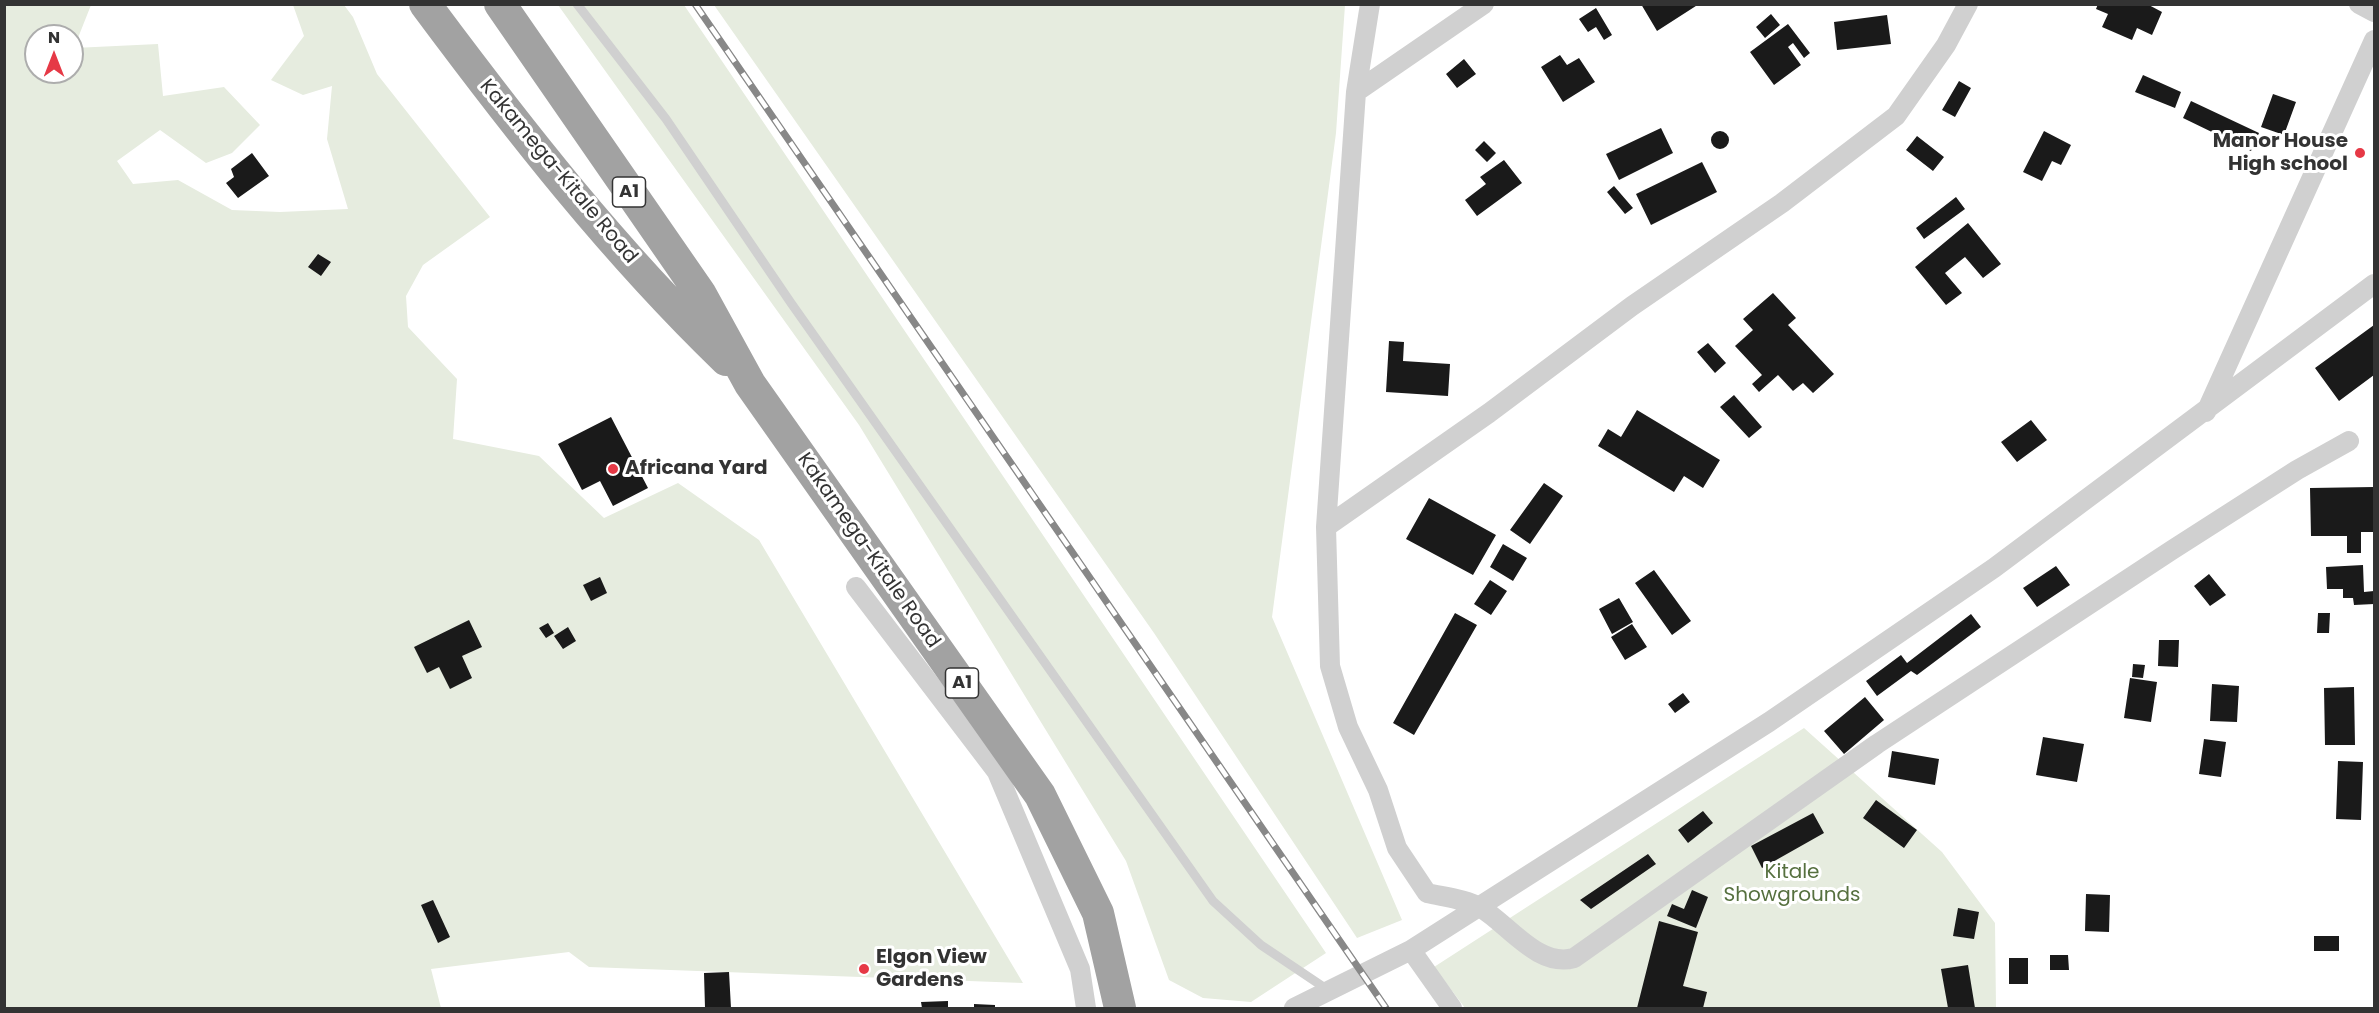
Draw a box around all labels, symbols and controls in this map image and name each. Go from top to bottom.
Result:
north arrow [24,24,84,84]
text: N [48,26,60,49]
street label: Kakamega-Kitale Road [474,75,642,269]
place label: Manor House High school [2213,130,2348,177]
marker: Manor House High school [2353,146,2367,160]
road number: A1 [612,177,646,207]
street label: Kakamega-Kitale Road [791,449,945,653]
place label: Africana Yard [625,457,768,481]
marker: Africana Yard [606,462,620,476]
road number: A1 [946,668,978,698]
park label: Kitale Showgrounds [1723,861,1861,908]
place label: Elgon View Gardens [876,946,987,993]
marker: Elgon View Gardens [857,962,871,976]

